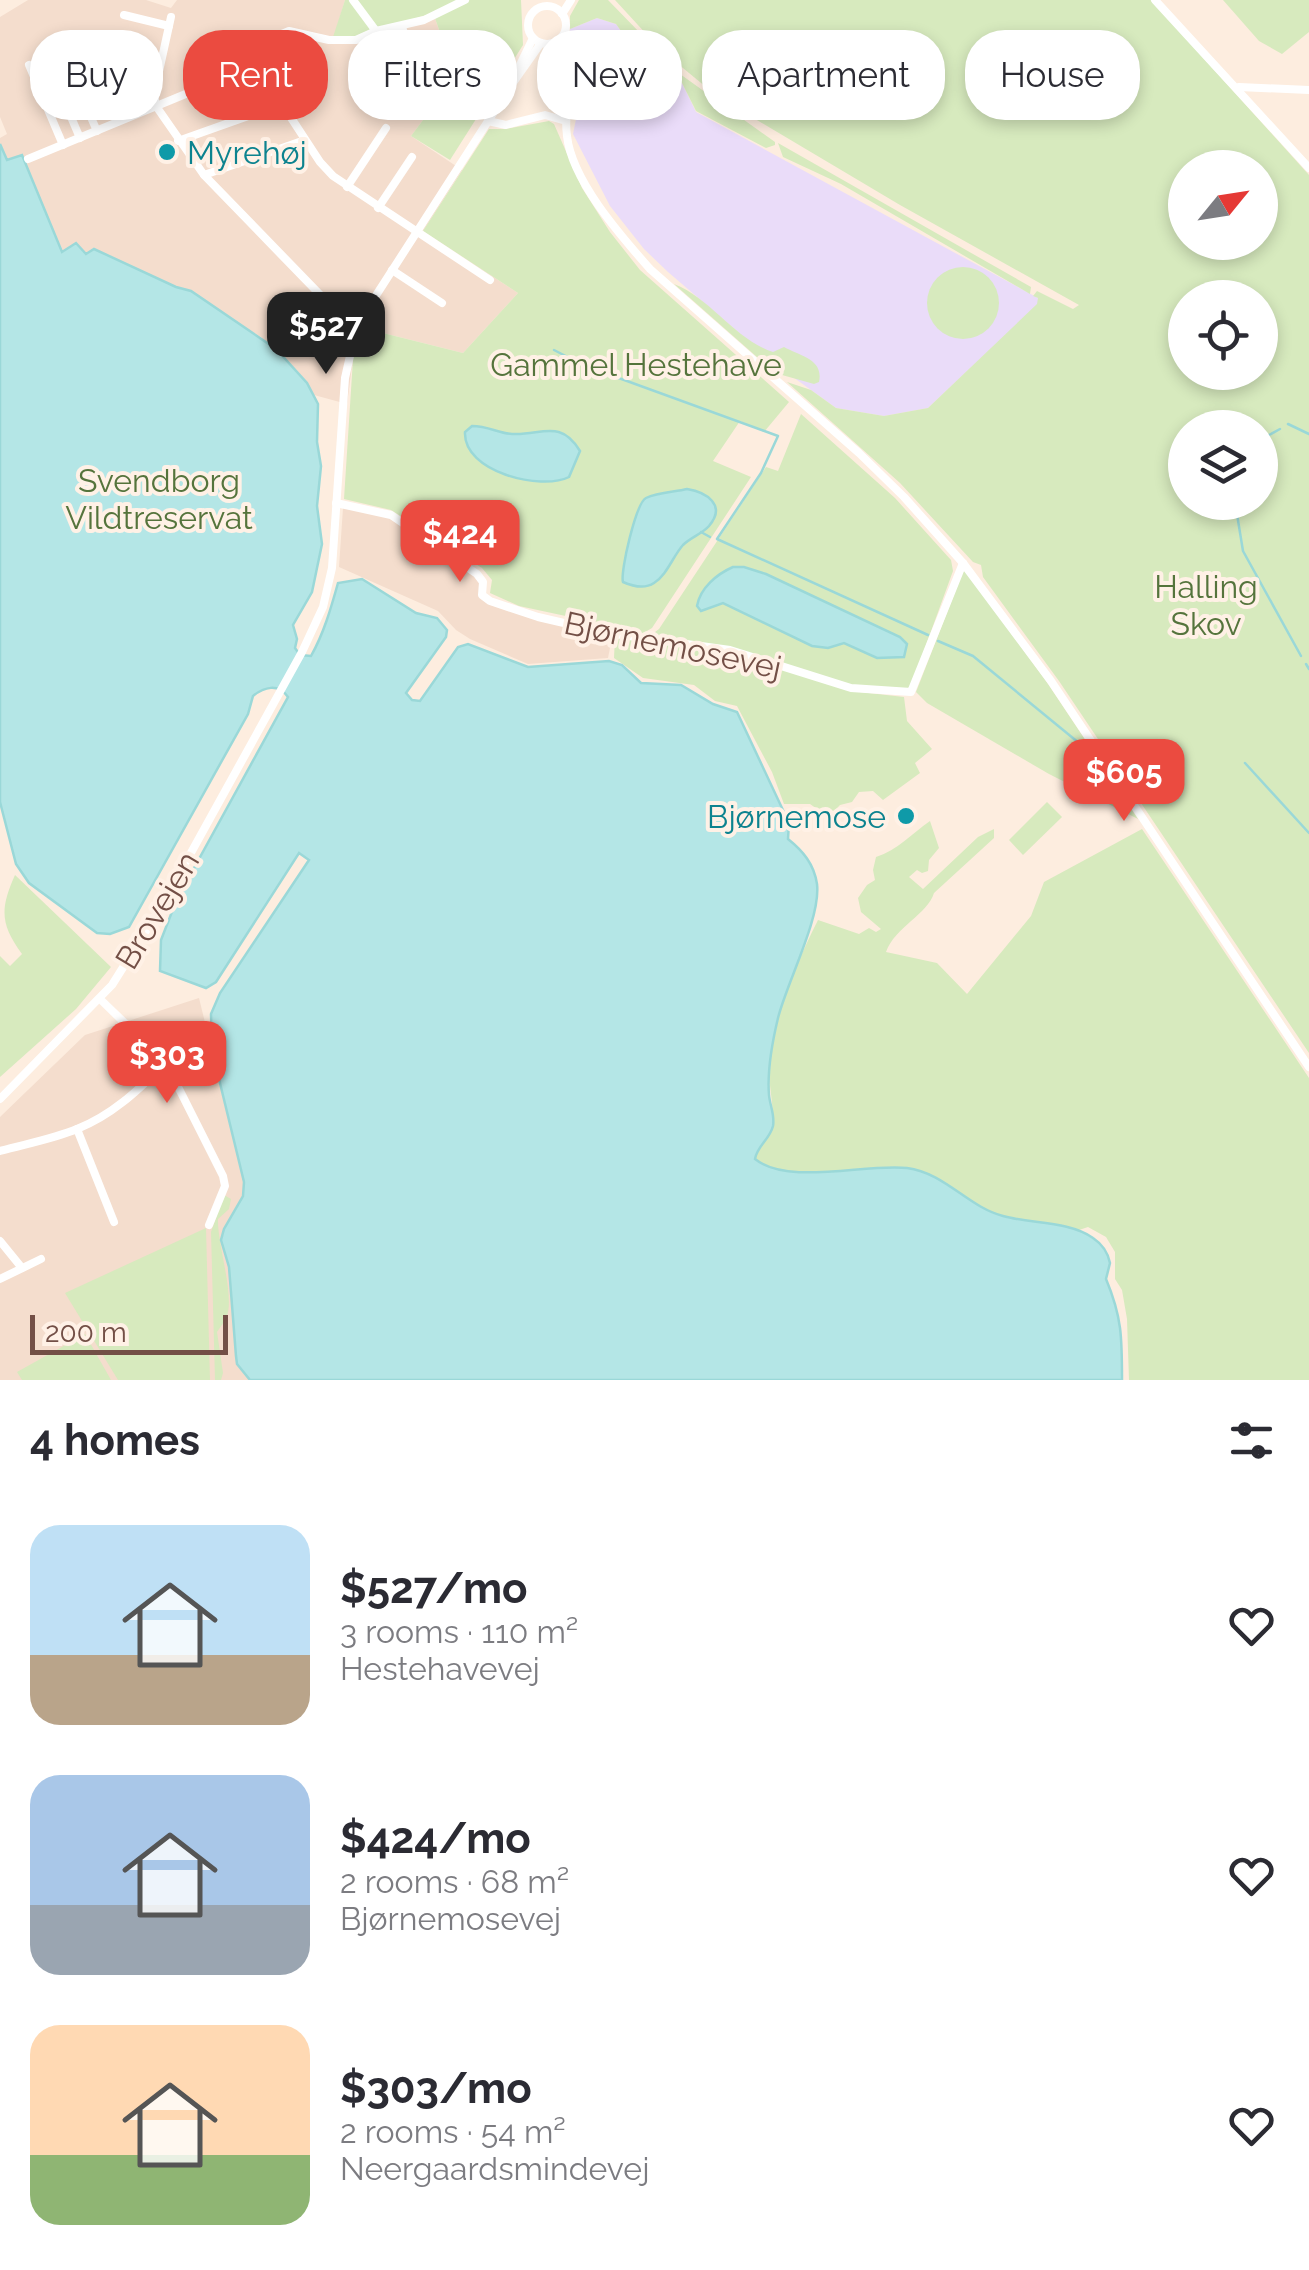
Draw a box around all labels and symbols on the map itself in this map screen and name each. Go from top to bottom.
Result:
place label: Myrehøj [187,134,307,171]
marker: Myrehøj [156,141,178,163]
north arrow [1168,150,1278,260]
pin: $527 [267,292,385,377]
park label: Gammel Hestehave [490,346,782,383]
park label: Svendborg Vildtreservat [65,462,253,536]
pin: $424 [401,500,519,585]
park label: Halling Skov [1154,568,1258,642]
street label: Bjørnemosevej [561,604,785,686]
pin: $605 [1065,739,1183,824]
place label: Bjørnemose [707,798,886,835]
marker: Bjørnemose [895,805,917,827]
street label: Brovejen [108,845,206,975]
pin: $303 [108,1021,226,1106]
scale bar [30,1310,228,1354]

